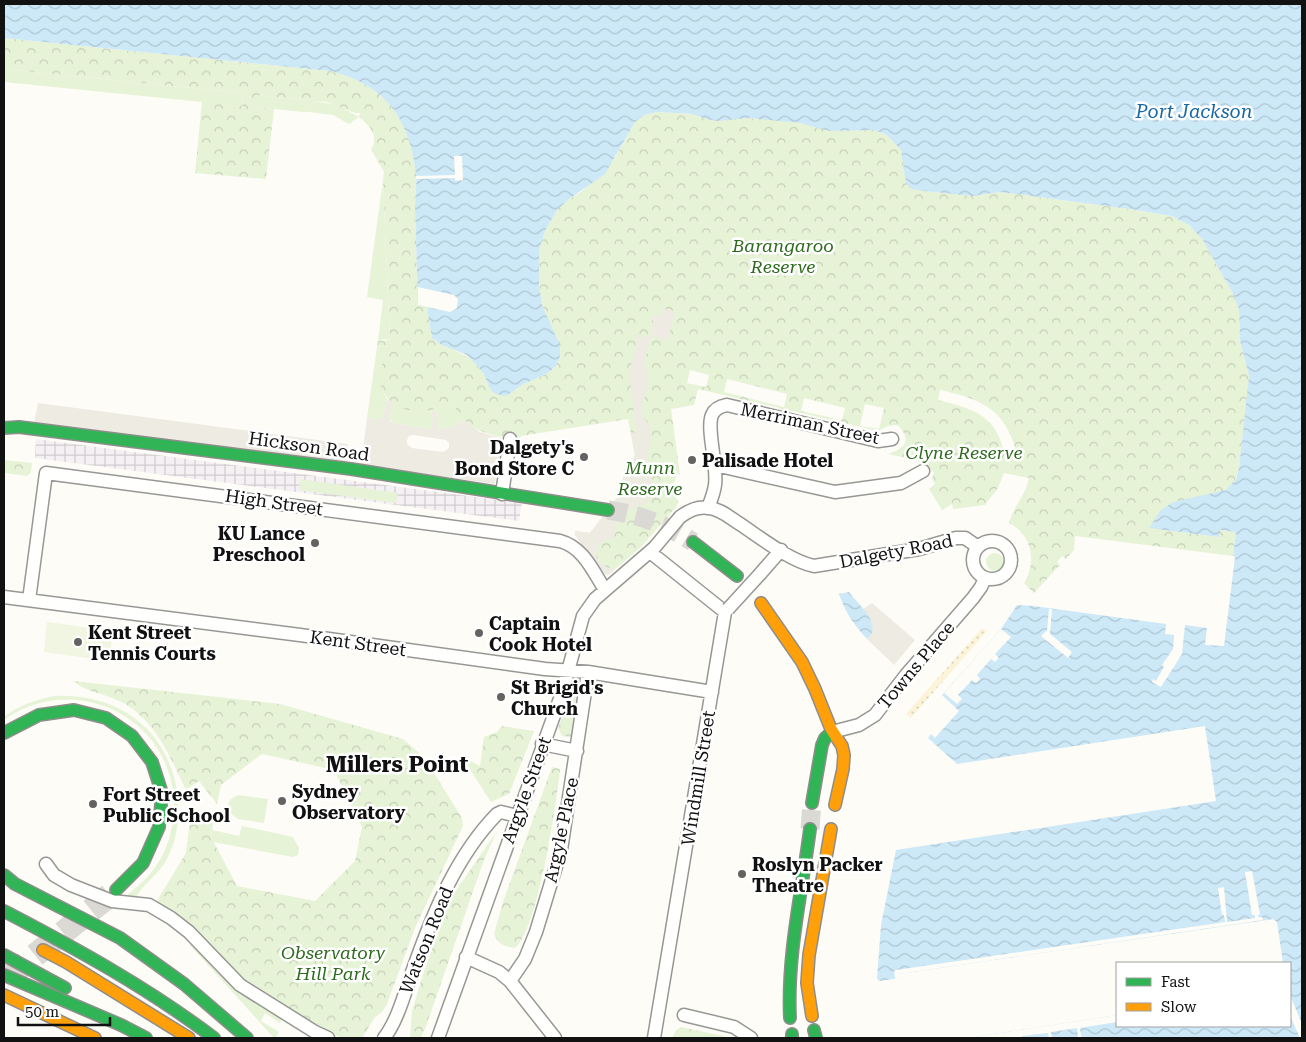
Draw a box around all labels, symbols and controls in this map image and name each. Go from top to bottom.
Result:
water label: Port Jackson [1135,100,1253,123]
park label: Barangaroo Reserve [731,235,834,277]
street label: Merriman Street [739,398,882,448]
street label: Hickson Road [247,427,371,465]
place label: Dalgety's Bond Store C [455,437,574,479]
park label: Clyne Reserve [905,442,1023,463]
place label: Palisade Hotel [702,450,833,471]
marker: Dalgety's Bond Store C [578,451,590,463]
marker: Palisade Hotel [686,454,698,466]
park label: Munn Reserve [617,457,682,499]
street label: High Street [224,485,325,519]
place label: KU Lance Preschool [213,523,305,565]
street label: Dalgety Road [837,530,955,572]
marker: KU Lance Preschool [309,537,321,549]
place label: Captain Cook Hotel [489,613,592,655]
street label: Towns Place [873,617,959,713]
place label: Kent Street Tennis Courts [88,622,216,664]
street label: Kent Street [308,626,408,660]
marker: Captain Cook Hotel [473,627,485,639]
marker: Kent Street Tennis Courts [72,636,84,648]
place label: St Brigid's Church [511,677,603,719]
marker: St Brigid's Church [495,691,507,703]
street label: Windmill Street [677,709,719,847]
street label: Argyle Street [497,733,555,846]
district label: Millers Point [326,752,468,777]
street label: Argyle Place [540,775,582,885]
place label: Sydney Observatory [292,781,406,823]
place label: Fort Street Public School [103,784,230,826]
marker: Sydney Observatory [276,795,288,807]
marker: Fort Street Public School [87,798,99,810]
place label: Roslyn Packer Theatre [752,854,883,896]
marker: Roslyn Packer Theatre [736,868,748,880]
street label: Watson Road [395,883,457,997]
park label: Observatory Hill Park [281,942,386,984]
legend [1116,962,1291,1027]
text: Fast [1161,973,1191,991]
scale bar [18,994,110,1026]
text: Slow [1161,998,1197,1016]
text: 50 m [25,1003,60,1021]

